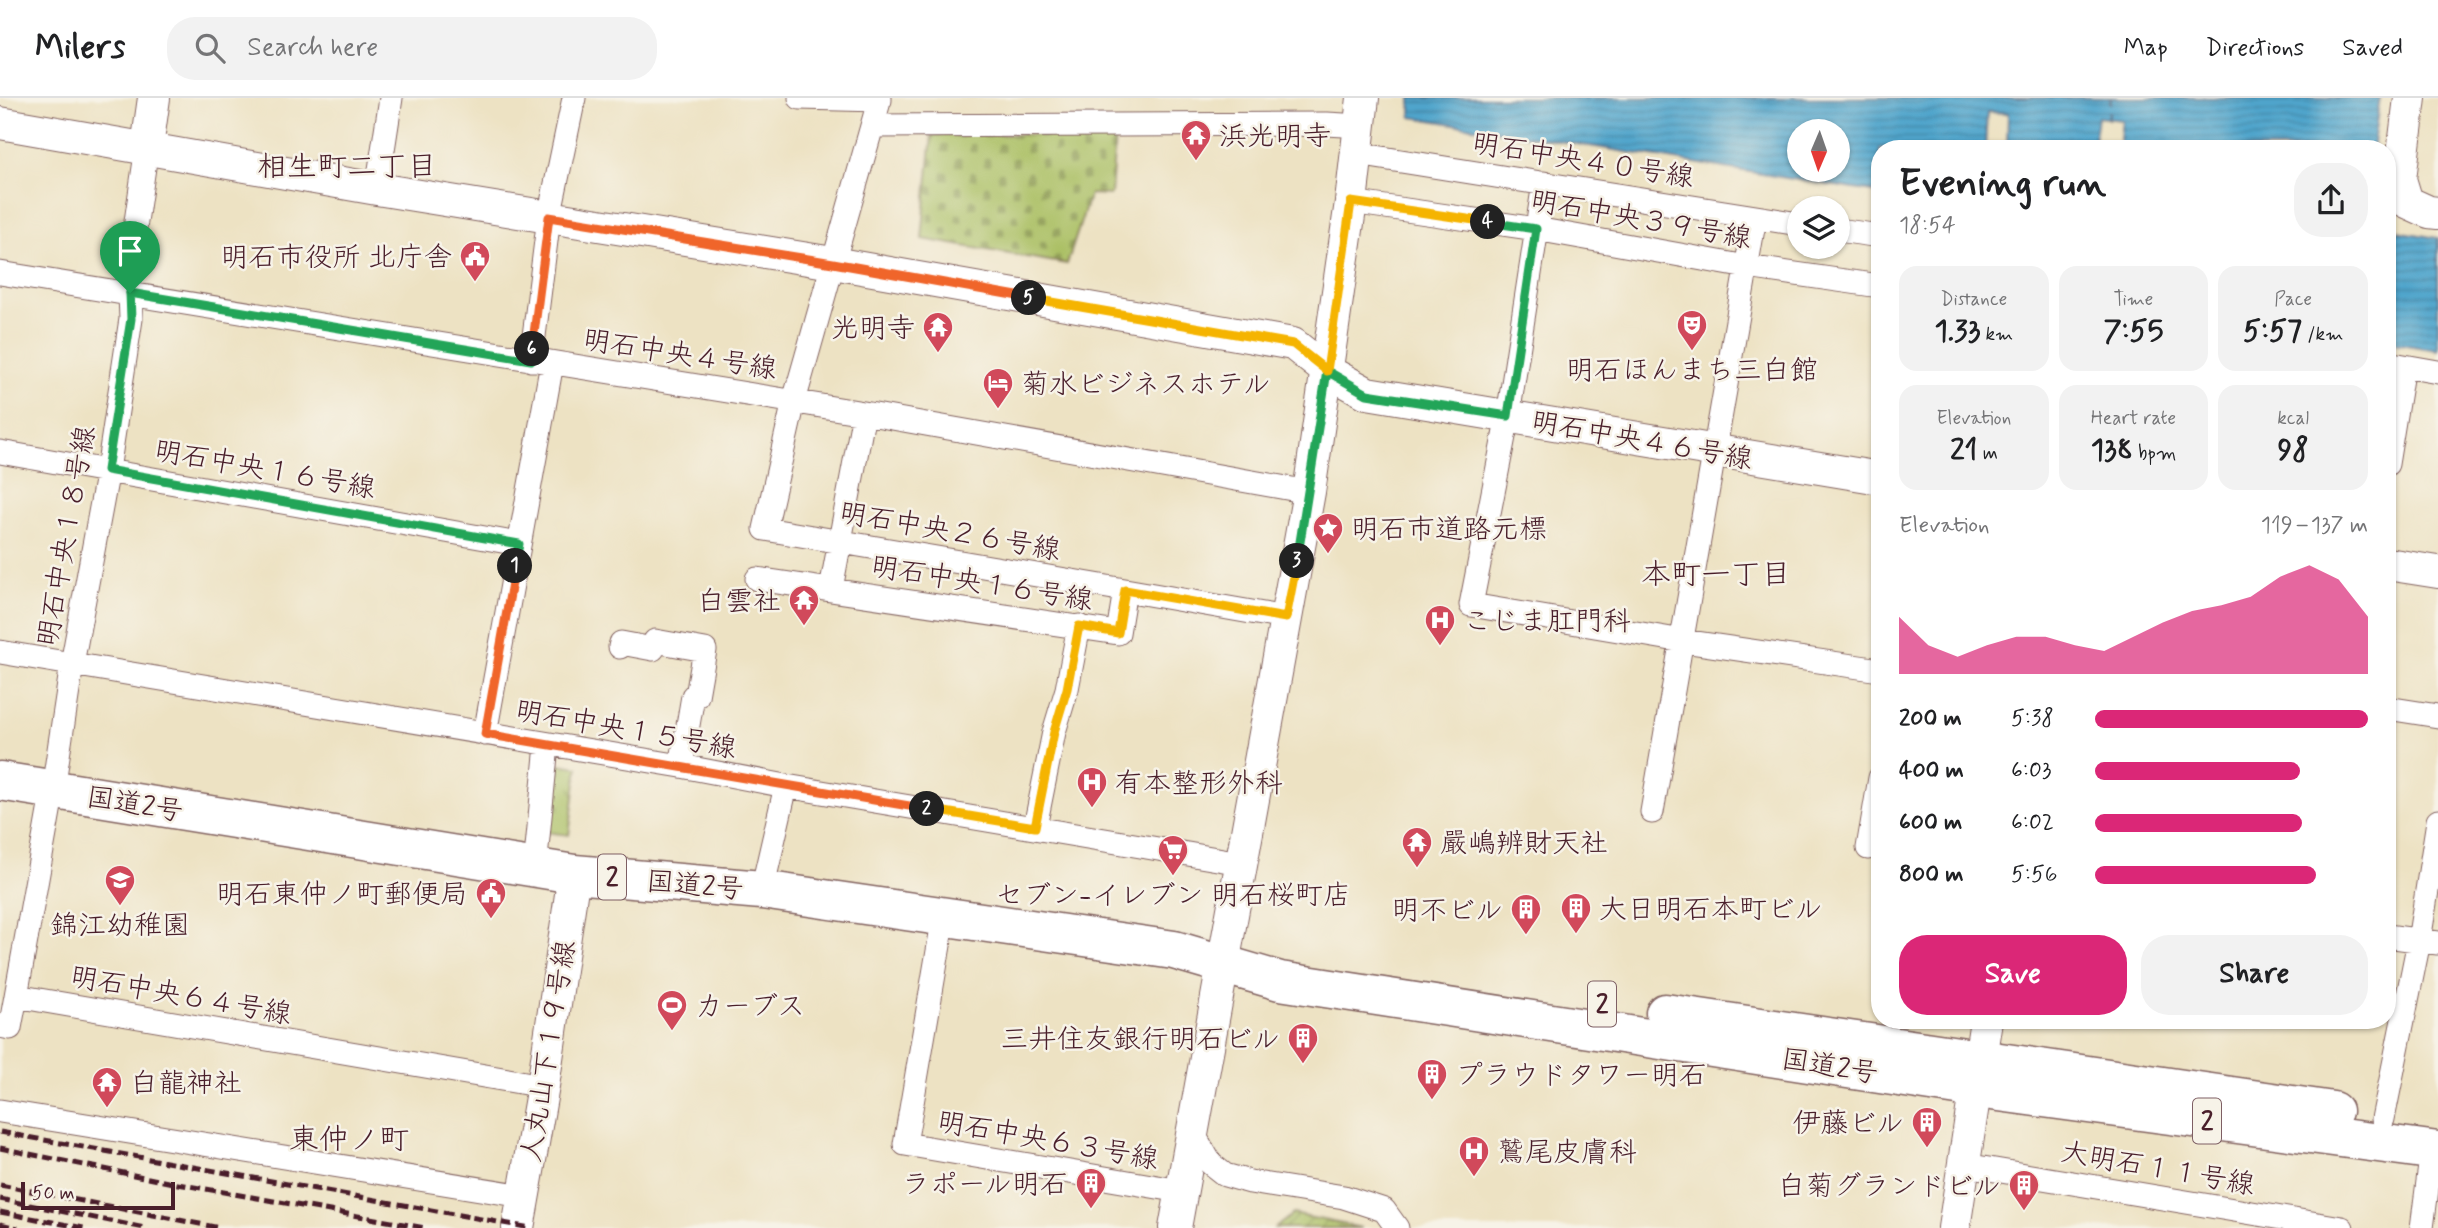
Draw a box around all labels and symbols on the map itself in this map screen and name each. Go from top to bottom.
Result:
temple icon: 浜光明寺 [1179,118,1213,162]
place label: 浜光明寺 [1219,119,1331,156]
north arrow [1787,119,1850,182]
street label: 明石中央４０号線 [1469,126,1696,197]
district label: 相生町二丁目 [257,148,437,187]
street label: 明石中央３９号線 [1527,183,1754,258]
pin: 4 [1470,204,1506,240]
pin [100,221,160,293]
public building icon: 明石市役所 北庁舎 [458,239,492,283]
place label: 明石市役所 北庁舎 [220,240,452,277]
pin: 5 [1012,280,1046,316]
theatre icon: 明石ほんまち三白館 [1675,308,1709,352]
temple icon: 光明寺 [921,310,955,354]
place label: 光明寺 [831,311,915,348]
street label: 明石中央４号線 [580,322,779,389]
pin: 6 [514,331,550,366]
place label: 明石ほんまち三白館 [1566,353,1818,390]
hotel icon: 菊水ビジネスホテル [981,366,1015,410]
place label: 菊水ビジネスホテル [1021,367,1271,404]
street label: 明石中央４６号線 [1528,404,1755,479]
street label: 明石中央１８号線 [30,423,105,650]
street label: 明石中央１６号線 [151,433,378,508]
street label: 明石中央２６号線 [836,495,1063,570]
place icon: 明石市道路元標 [1311,511,1345,555]
place label: 明石市道路元標 [1351,512,1547,549]
pin: 3 [1280,544,1314,578]
pin: 1 [498,548,532,584]
street label: 明石中央１６号線 [868,549,1095,620]
district label: 本町一丁目 [1641,556,1791,595]
temple icon: 白雲社 [787,583,821,627]
place label: 白雲社 [697,584,781,621]
hospital icon: こじま肛門科 [1423,603,1457,647]
place label: こじま肛門科 [1463,604,1631,641]
street label: 明石中央１５号線 [512,693,739,768]
hospital icon: 有本整形外科 [1075,765,1109,809]
place label: 有本整形外科 [1115,766,1283,803]
street label: 国道2号 [83,780,186,831]
pin: 2 [909,792,944,826]
temple icon: 嚴嶋辨財天社 [1400,825,1434,869]
place label: 嚴嶋辨財天社 [1440,826,1608,863]
supermarket icon: セブン-イレブン 明石桜町店 [1156,833,1190,877]
road number: 2 [598,855,626,900]
school or university icon: 錦江幼稚園 [103,863,137,907]
street label: 国道2号 [644,864,745,909]
public building icon: 明石東仲ノ町郵便局 [474,876,508,920]
place label: 明石東仲ノ町郵便局 [216,877,468,914]
place label: セブン-イレブン 明石桜町店 [995,878,1351,915]
building icon: 大日明石本町ビル [1559,891,1593,935]
building icon: 明不ビル [1509,892,1543,936]
place label: 大日明石本町ビル [1599,892,1822,929]
place label: 明不ビル [1392,893,1503,930]
place label: 錦江幼稚園 [50,908,190,945]
street label: 人丸山下１９号線 [514,938,585,1165]
street label: 明石中央６４号線 [67,959,294,1034]
road number: 2 [1588,982,1616,1026]
sports icon: カーブス [655,988,689,1032]
place label: カーブス [695,989,805,1026]
building icon: 三井住友銀行明石ビル [1286,1021,1320,1065]
place label: 三井住友銀行明石ビル [1001,1022,1280,1059]
street label: 国道2号 [1778,1042,1881,1093]
building icon: プラウドタワー明石 [1415,1057,1449,1101]
place label: プラウドタワー明石 [1455,1058,1707,1095]
temple icon: 白龍神社 [90,1065,124,1109]
place label: 白龍神社 [130,1066,242,1103]
road number: 2 [2193,1098,2221,1144]
street label: 明石中央６３号線 [934,1104,1161,1179]
building icon: 伊藤ビル [1910,1105,1944,1149]
place label: 伊藤ビル [1793,1106,1904,1143]
district label: 東仲ノ町 [289,1121,409,1160]
hospital icon: 鷲尾皮膚科 [1457,1134,1491,1178]
street label: 大明石１１号線 [2058,1134,2257,1205]
place label: 鷲尾皮膚科 [1497,1135,1637,1172]
building icon: ラポール明石 [1074,1166,1108,1210]
place label: ラポール明石 [902,1167,1068,1204]
building icon: 白菊グランドビル [2007,1168,2041,1212]
place label: 白菊グランドビル [1778,1169,2001,1206]
scale bar [21,1179,175,1211]

